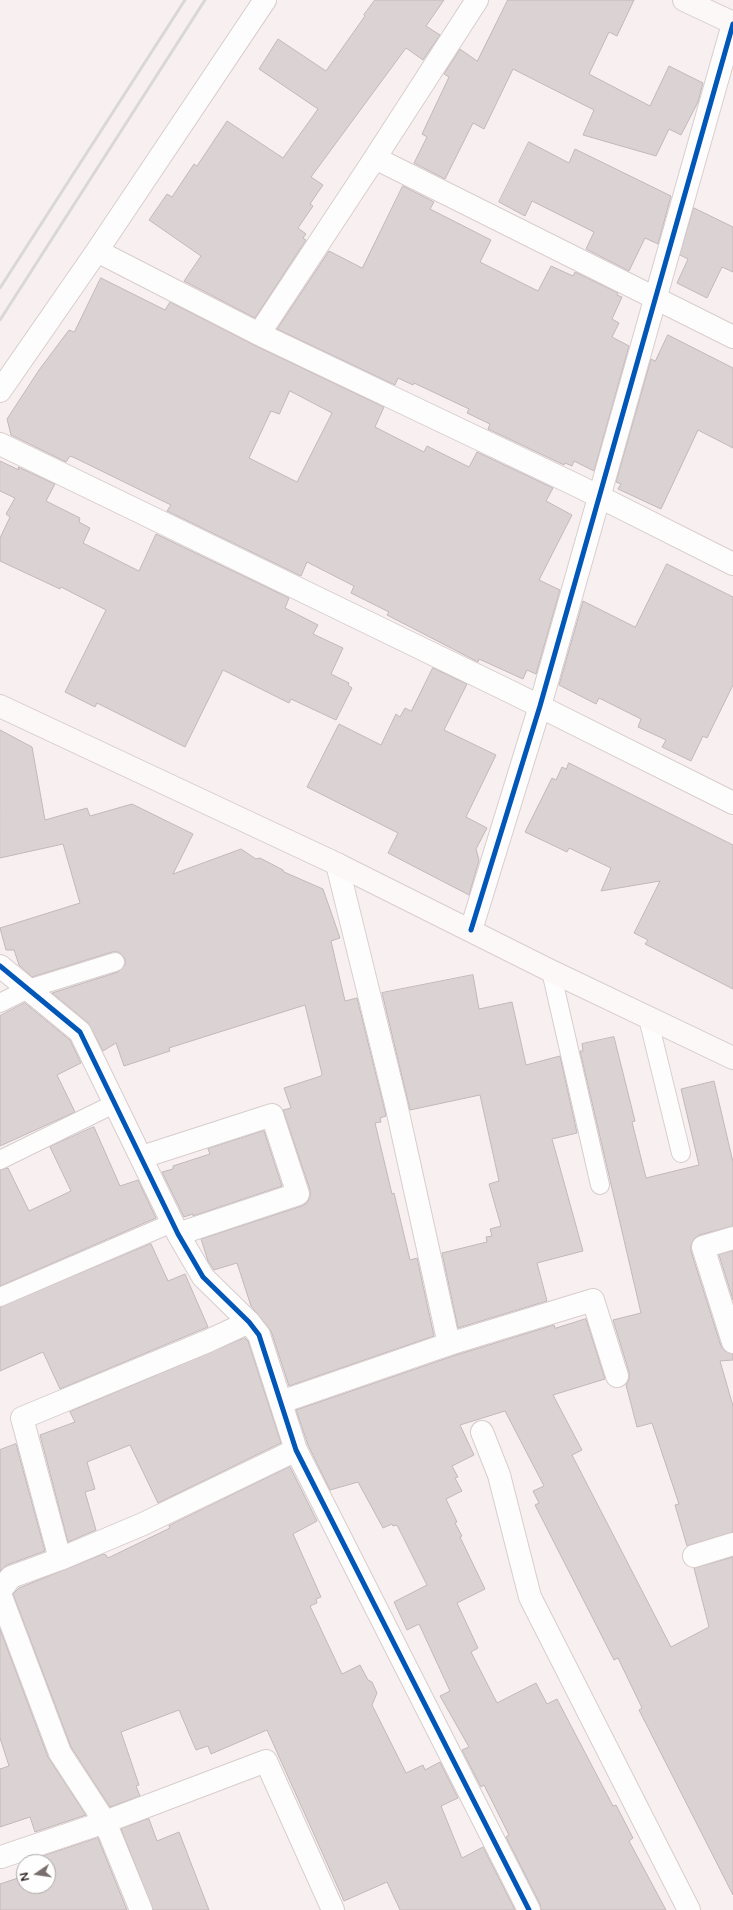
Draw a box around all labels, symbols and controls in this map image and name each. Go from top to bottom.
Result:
north arrow [16,1854,56,1894]
text: N [17,1871,32,1882]

